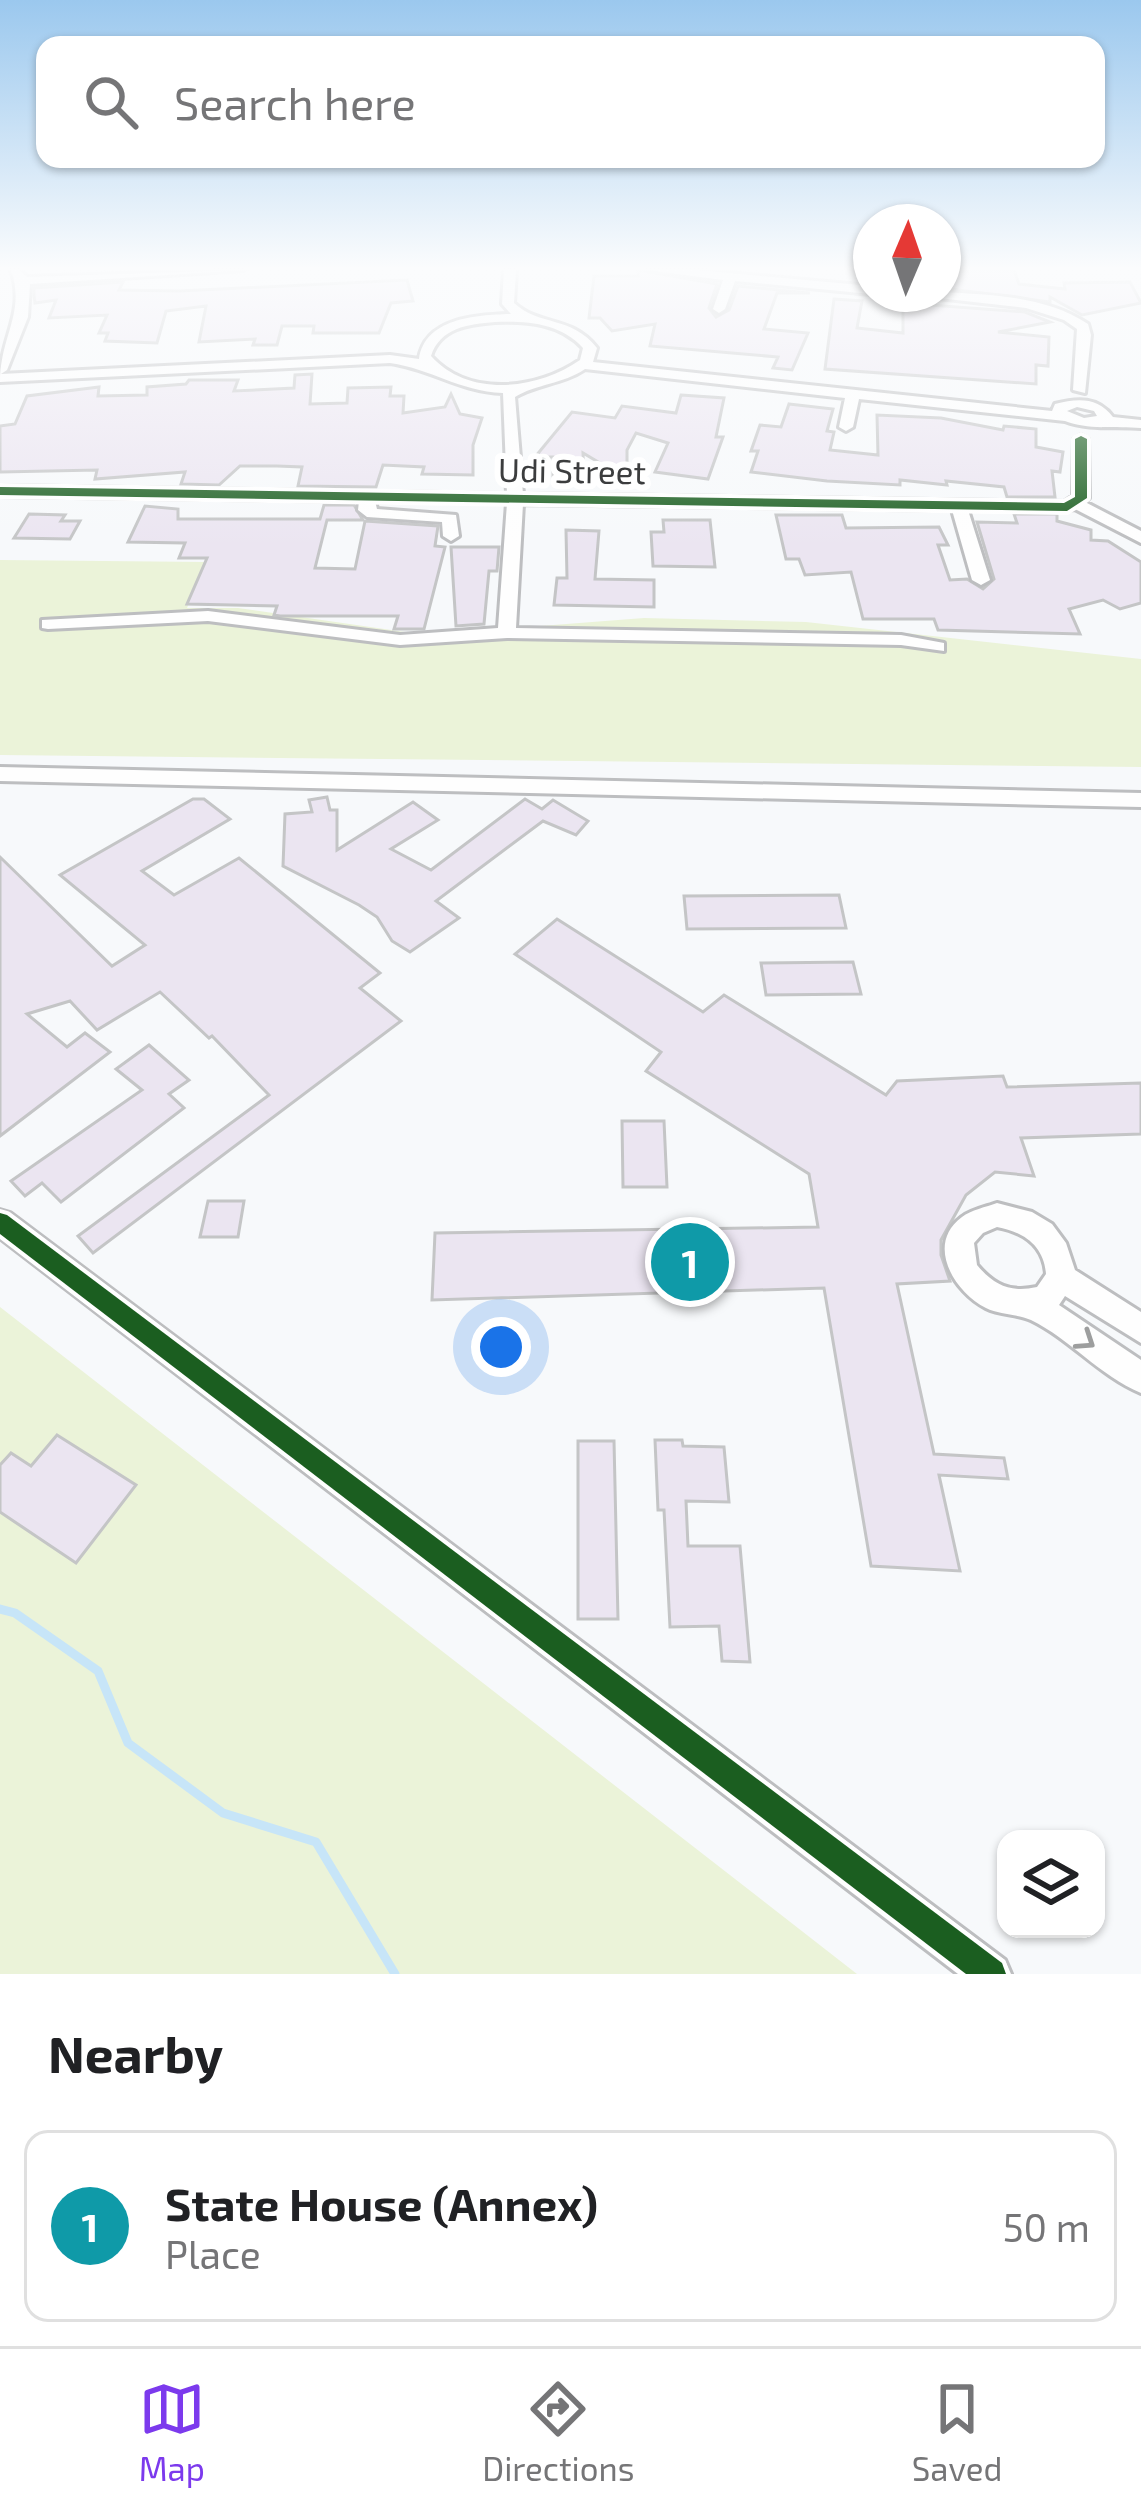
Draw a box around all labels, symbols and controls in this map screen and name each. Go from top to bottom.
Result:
search box [36,36,1105,168]
icon: search [78,69,144,135]
text: Search here [174,75,416,129]
north arrow [853,204,961,312]
street label: Udi Street [498,449,646,491]
pin: 1 [651,1217,729,1307]
your location [471,1317,531,1377]
one-way arrow [1073,1327,1095,1349]
map controls [997,1830,1105,1938]
button: layers [997,1830,1105,1938]
text: Nearby [48,2022,223,2083]
text: State House (Annex) [165,2176,598,2230]
text: 1 [82,2203,98,2250]
text: 50 m [1003,2203,1090,2250]
text: Place [165,2230,261,2277]
tab: Map [139,2376,205,2488]
tab: Directions [482,2376,634,2488]
tab: Saved [912,2376,1002,2488]

